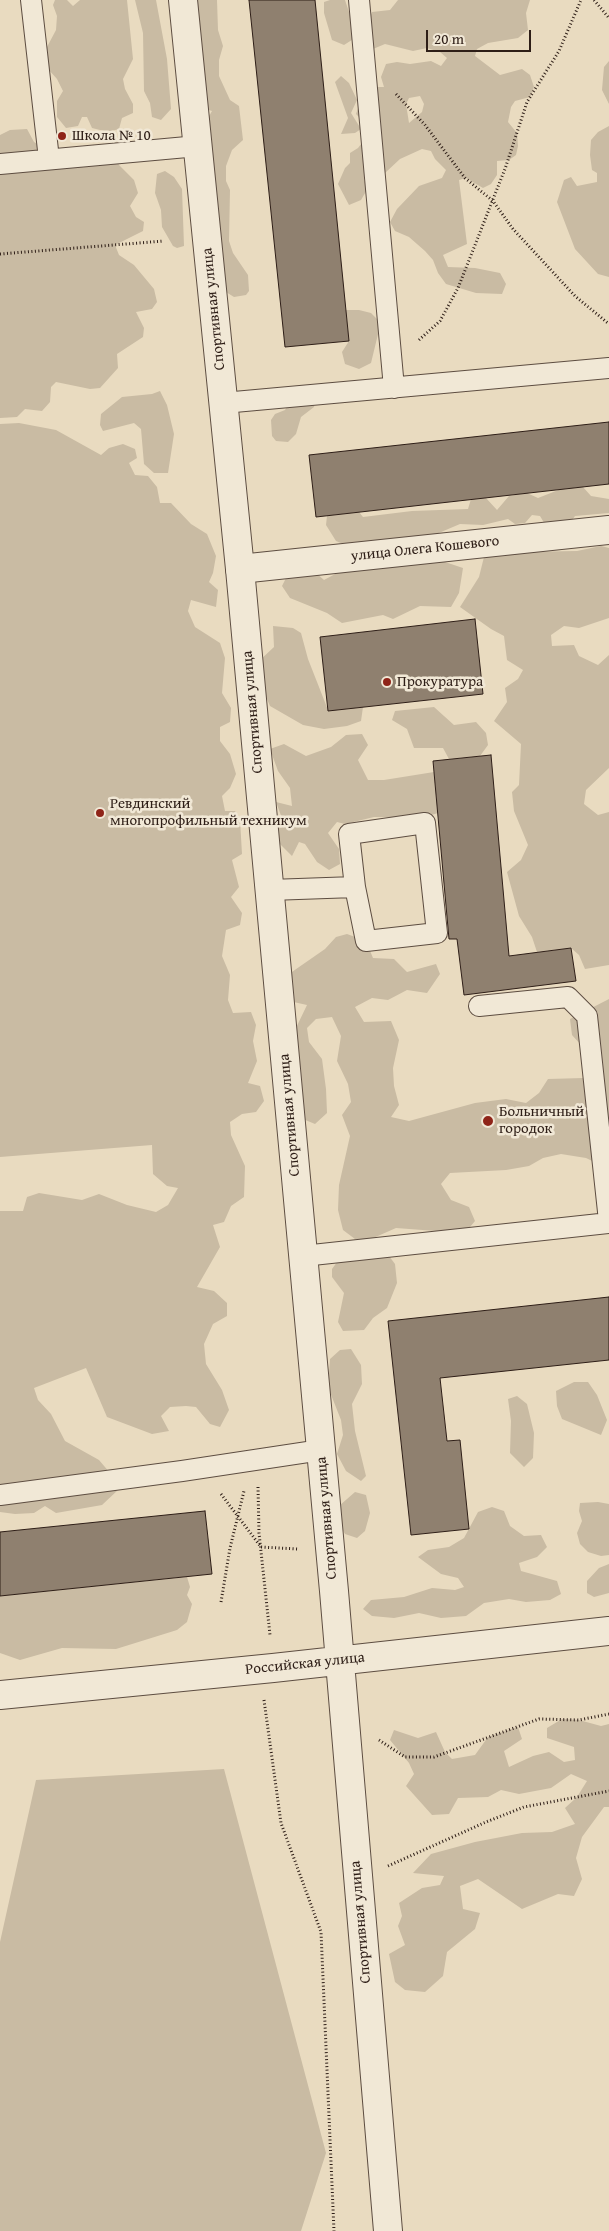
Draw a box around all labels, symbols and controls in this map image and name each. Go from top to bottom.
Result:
scale bar [429,20,534,52]
text: 20 m [434,28,464,49]
place label: Школа № 10 [72,127,151,145]
marker: Школа № 10 [56,130,68,142]
street label: Спортивная улица [199,247,229,371]
street label: улица Олега Кошевого [350,532,500,566]
street label: Спортивная улица [239,650,267,774]
place label: Прокуратура [397,673,483,691]
marker: Прокуратура [381,676,393,688]
place label: Ревдинский многопрофильный техникум [110,795,307,830]
marker: Ревдинский многопрофильный техникум [94,807,106,819]
street label: Спортивная улица [276,1053,304,1177]
place label: Больничный городок [499,1103,584,1138]
marker: Больничный городок [481,1114,495,1128]
street label: Спортивная улица [313,1456,341,1580]
street label: Российская улица [244,1649,366,1679]
street label: Спортивная улица [347,1860,375,1984]

